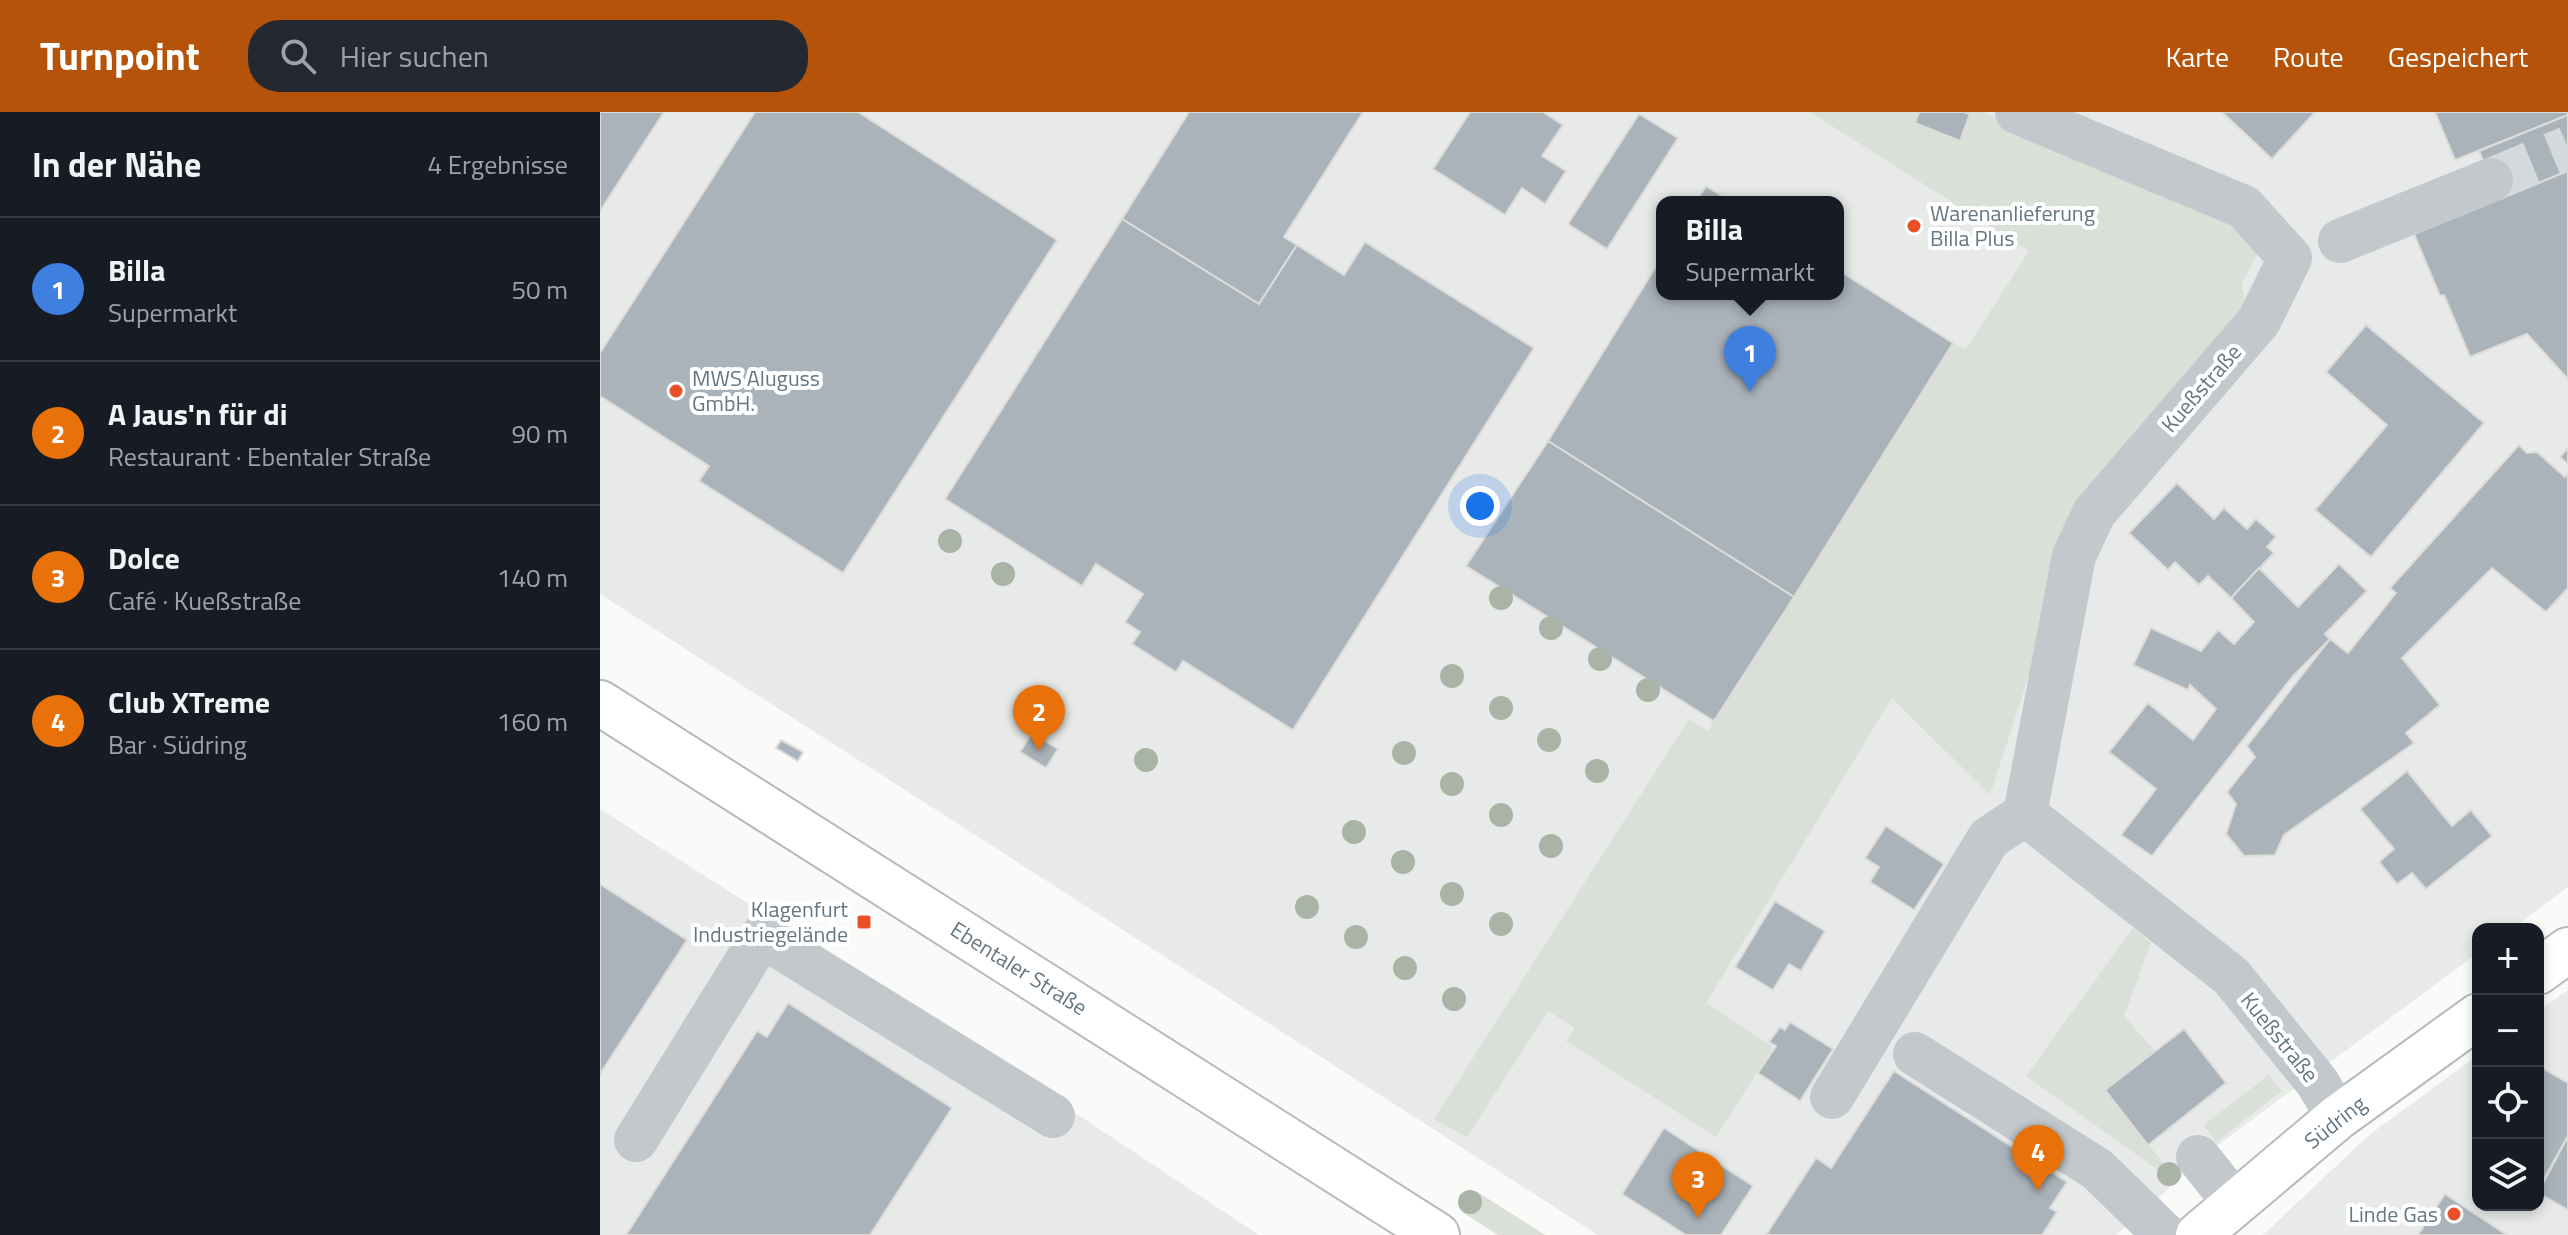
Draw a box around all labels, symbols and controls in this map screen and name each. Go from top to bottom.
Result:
search box [248,20,808,92]
text: Turnpoint [40,27,200,85]
text: Hier suchen [340,33,489,79]
icon: search [276,34,320,78]
text: Karte [2165,35,2229,78]
text: Route [2273,35,2344,78]
text: Gespeichert [2388,35,2528,78]
text: In der Nähe [32,138,201,190]
text: 4 Ergebnisse [427,145,568,184]
popup [1656,196,1844,300]
place label: Warenanlieferung Billa Plus [1930,196,2095,255]
text: Billa [1685,206,1743,252]
marker: Warenanlieferung Billa Plus [1905,217,1923,235]
text: Billa [108,247,166,293]
text: Supermarkt [1685,252,1815,291]
text: 1 [51,270,65,309]
text: 50 m [511,270,568,309]
text: Supermarkt [108,293,237,332]
pin: 1 [1724,326,1776,392]
street label: Kueßstraße [2153,336,2249,440]
place label: MWS Aluguss GmbH. [692,361,820,420]
marker: MWS Aluguss GmbH. [667,382,685,400]
text: A Jaus'n für di [108,391,287,437]
text: 2 [51,414,65,453]
text: 90 m [511,414,568,453]
text: Restaurant · Ebentaler Straße [108,437,431,476]
your location [1460,486,1500,526]
text: Dolce [108,535,180,581]
text: 3 [51,558,65,597]
text: 140 m [497,558,568,597]
text: Café · Kueßstraße [108,581,301,620]
text: Club XTreme [108,679,270,725]
pin: 2 [1013,685,1065,751]
text: 4 [51,702,65,741]
text: 160 m [497,702,568,741]
text: Bar · Südring [108,725,247,764]
place label: Klagenfurt Industriegelände [693,892,848,951]
street label: Ebentaler Straße [944,912,1094,1024]
marker: Klagenfurt Industriegelände [855,913,873,931]
map controls [2472,923,2544,1211]
button: + [2472,923,2544,995]
street label: Kueßstraße [2233,984,2327,1090]
button: − [2472,995,2544,1067]
button: locate [2472,1067,2544,1139]
street label: Südring [2297,1087,2373,1157]
pin: 4 [2012,1125,2064,1191]
button: layers [2472,1139,2544,1211]
pin: 3 [1672,1152,1724,1218]
place label: Linde Gas [2348,1197,2438,1231]
marker: Linde Gas [2445,1205,2463,1223]

